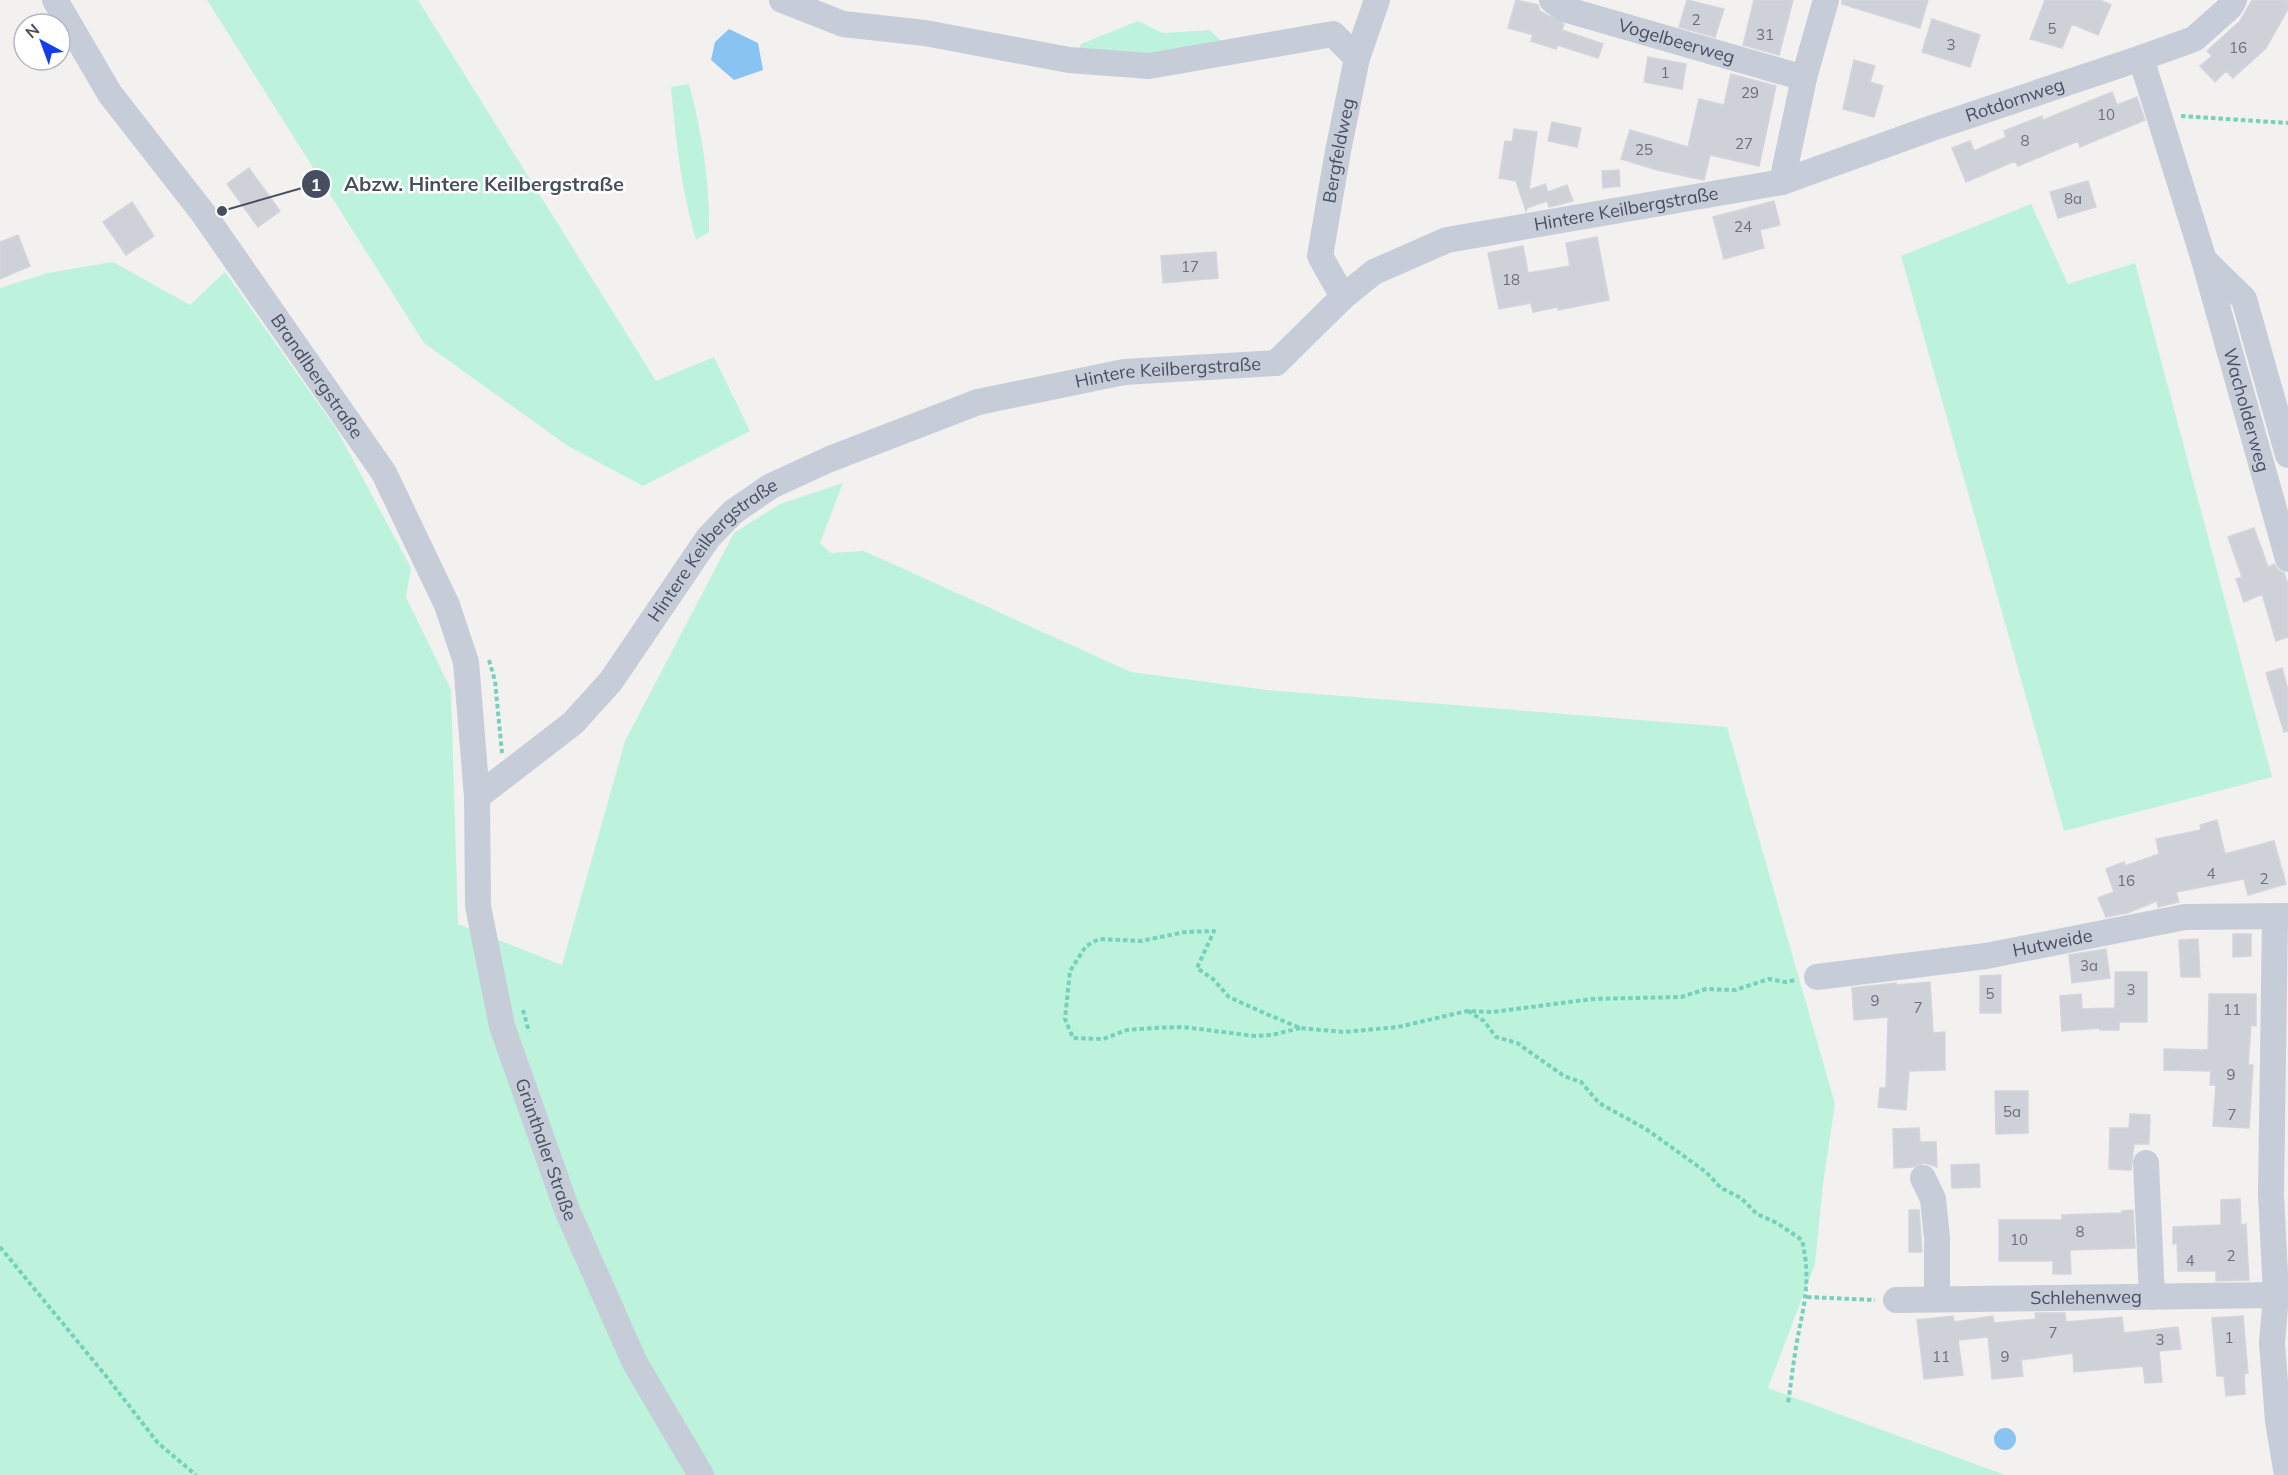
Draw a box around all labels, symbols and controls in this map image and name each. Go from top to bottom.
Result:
house number: 2 [1691,10,1701,29]
north arrow [12,12,72,72]
street label: Vogelbeerweg [1616,13,1738,69]
text: N [21,19,43,42]
house number: 5 [2047,19,2057,38]
house number: 31 [1756,25,1774,44]
house number: 3 [1946,35,1956,54]
house number: 16 [2229,38,2247,57]
house number: 1 [1660,63,1670,82]
street label: Rotdornweg [1962,72,2067,127]
house number: 29 [1741,83,1759,102]
street label: Bergfeldweg [1317,96,1360,205]
house number: 10 [2097,105,2115,124]
house number: 8 [2020,131,2030,150]
house number: 27 [1735,134,1753,153]
house number: 25 [1635,140,1653,159]
callout: Abzw. Hintere Keilbergstraße [301,165,636,203]
text: Abzw. Hintere Keilbergstraße [344,171,624,196]
text: 1 [311,173,321,196]
street label: Hintere Keilbergstraße [1532,181,1720,236]
house number: 8a [2064,189,2082,208]
house number: 24 [1734,217,1752,236]
house number: 17 [1181,257,1199,276]
house number: 18 [1502,270,1520,289]
street label: Brandlbergstraße [266,309,368,443]
street label: Wacholderweg [2218,345,2275,475]
street label: Hintere Keilbergstraße [1073,352,1261,393]
street label: Hintere Keilbergstraße [642,473,781,626]
house number: 4 [2206,864,2216,883]
house number: 2 [2259,869,2269,888]
house number: 16 [2117,871,2135,890]
street label: Hutweide [2010,923,2094,962]
house number: 3a [2080,956,2098,975]
house number: 3 [2126,980,2136,999]
house number: 5 [1985,984,1995,1003]
house number: 9 [1870,991,1880,1010]
house number: 7 [1913,998,1923,1017]
house number: 11 [2223,1000,2241,1019]
house number: 9 [2226,1065,2236,1084]
street label: Grünthaler Straße [510,1075,582,1224]
house number: 5a [2003,1102,2021,1121]
house number: 7 [2227,1105,2237,1124]
house number: 8 [2075,1222,2085,1241]
house number: 10 [2010,1230,2028,1249]
house number: 2 [2226,1246,2236,1265]
house number: 4 [2185,1251,2195,1270]
street label: Schlehenweg [2030,1285,2142,1309]
house number: 7 [2048,1323,2058,1342]
house number: 1 [2224,1328,2234,1347]
house number: 3 [2155,1330,2165,1349]
house number: 11 [1932,1347,1950,1366]
house number: 9 [2000,1347,2010,1366]

